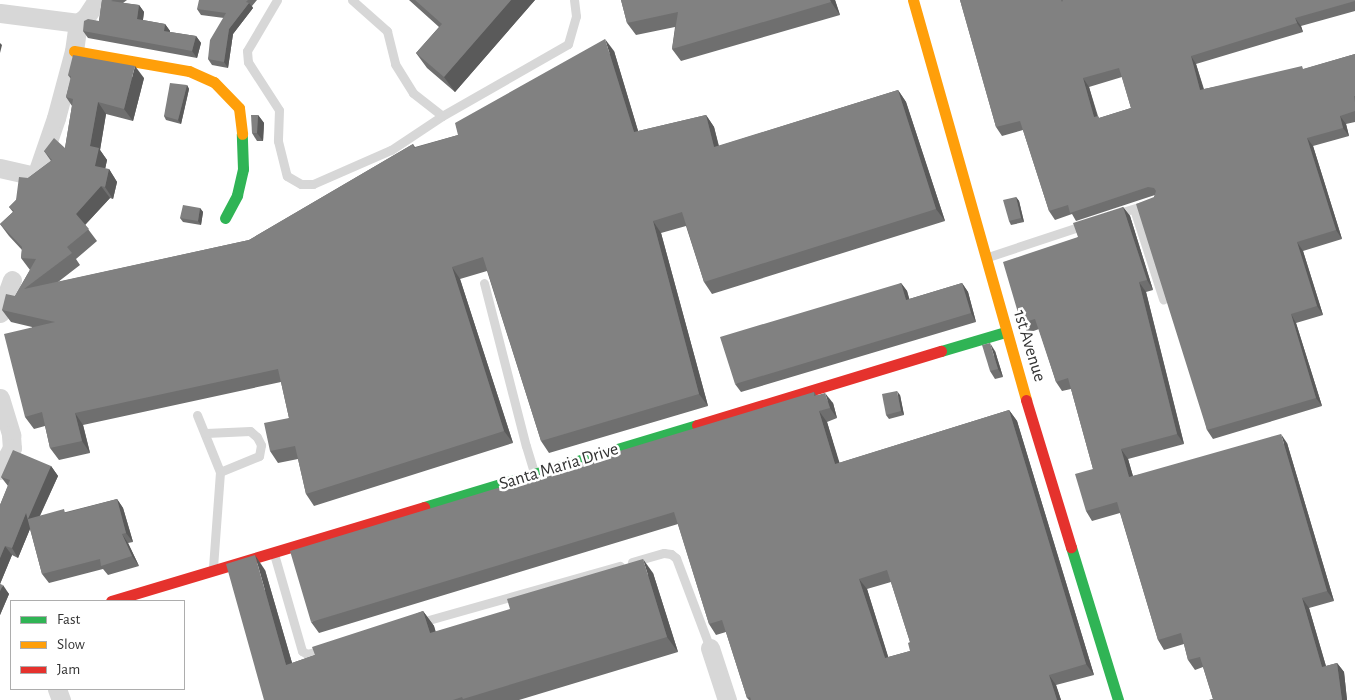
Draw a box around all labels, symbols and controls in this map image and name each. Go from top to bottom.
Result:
street label: 1st Avenue [1008,307,1050,385]
street label: Santa Maria Drive [497,439,621,495]
legend [10,600,185,690]
text: Fast [57,612,80,627]
text: Slow [57,637,85,652]
text: Jam [57,662,80,677]

